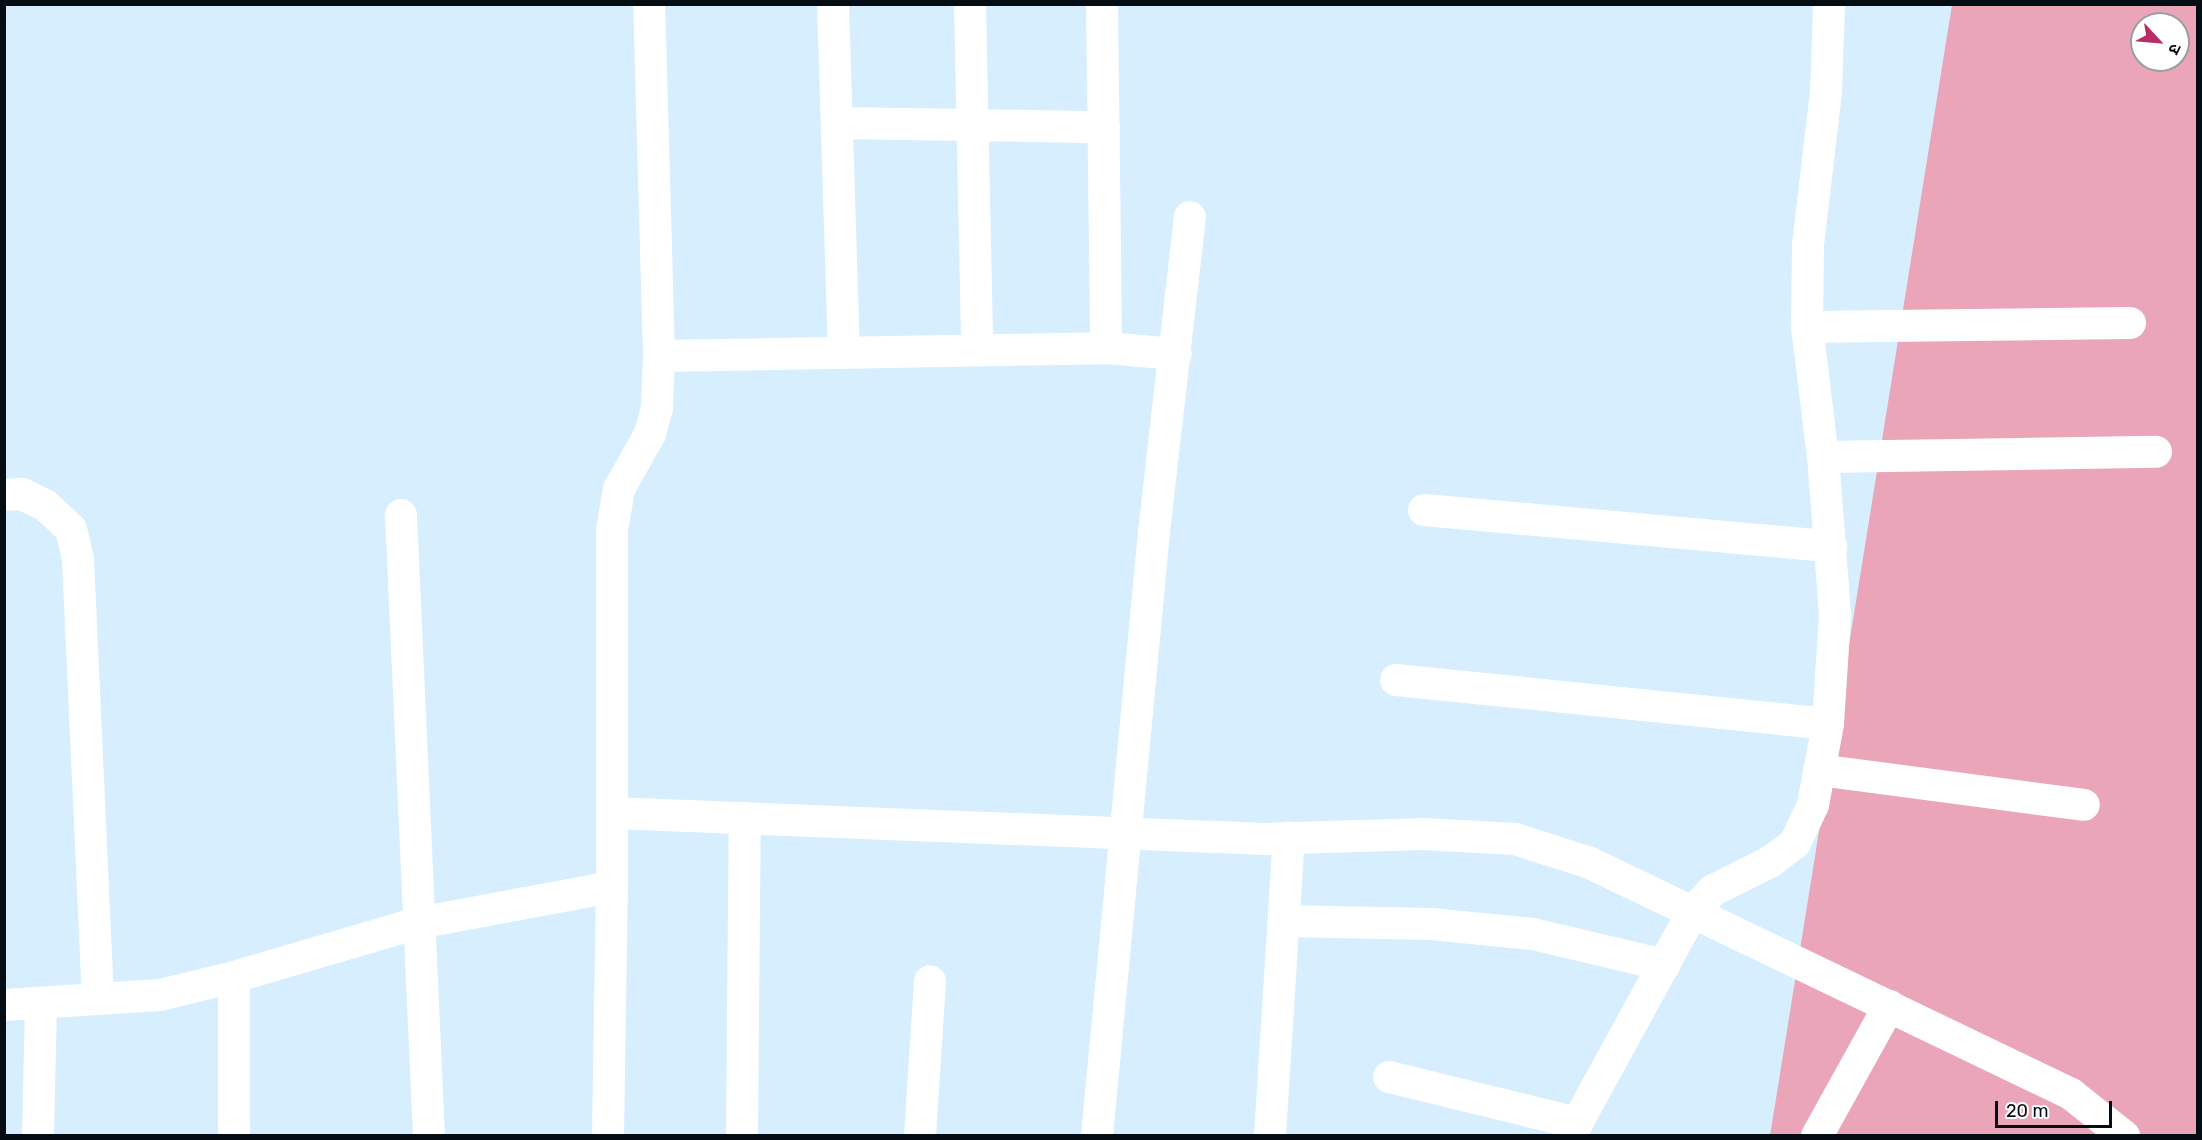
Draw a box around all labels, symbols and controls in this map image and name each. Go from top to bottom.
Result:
north arrow [2130,12,2190,72]
text: उ [2164,41,2185,58]
scale bar [1998,1089,2115,1127]
text: 20 m [2006,1100,2048,1122]

